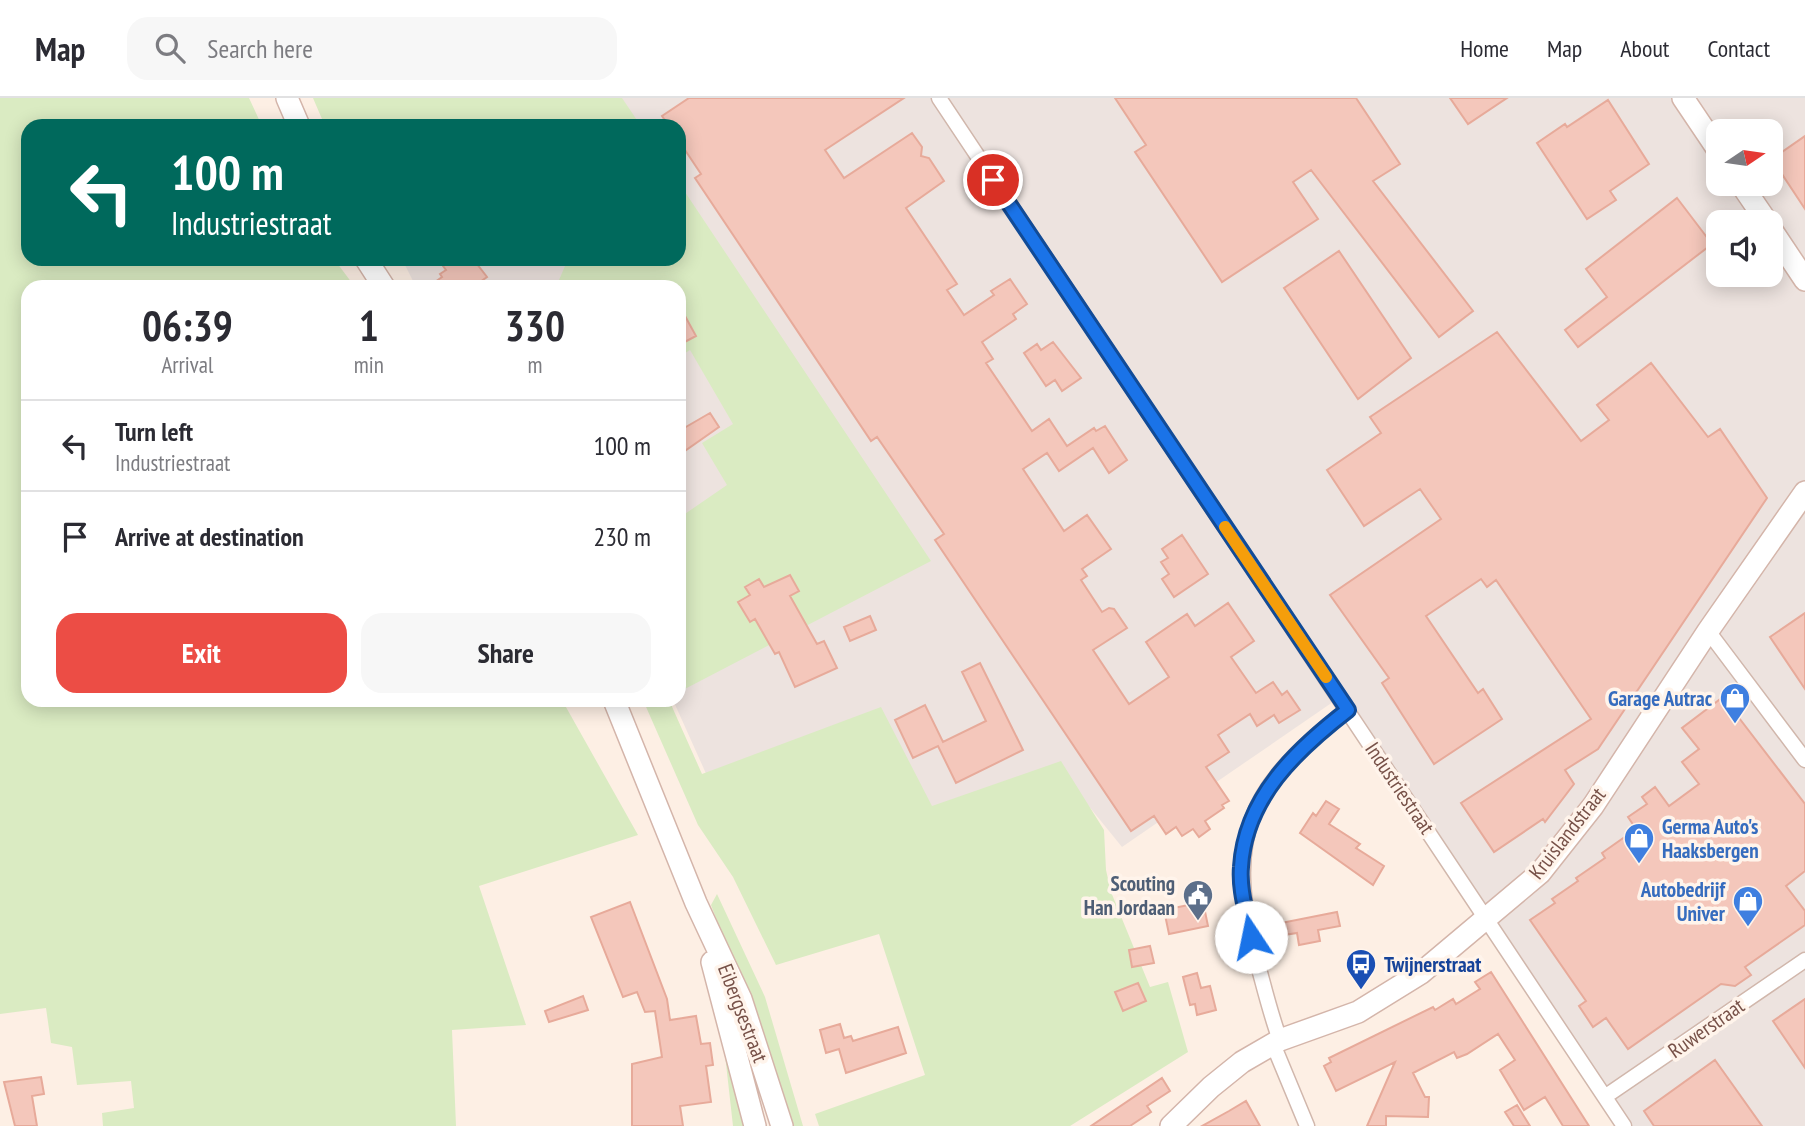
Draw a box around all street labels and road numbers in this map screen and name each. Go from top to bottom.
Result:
street label: Industriestraat [1359,737,1441,839]
street label: Kruislandstraat [1523,781,1611,884]
street label: Eibergsestraat [712,960,774,1066]
street label: Ruwerstraat [1663,992,1750,1064]

